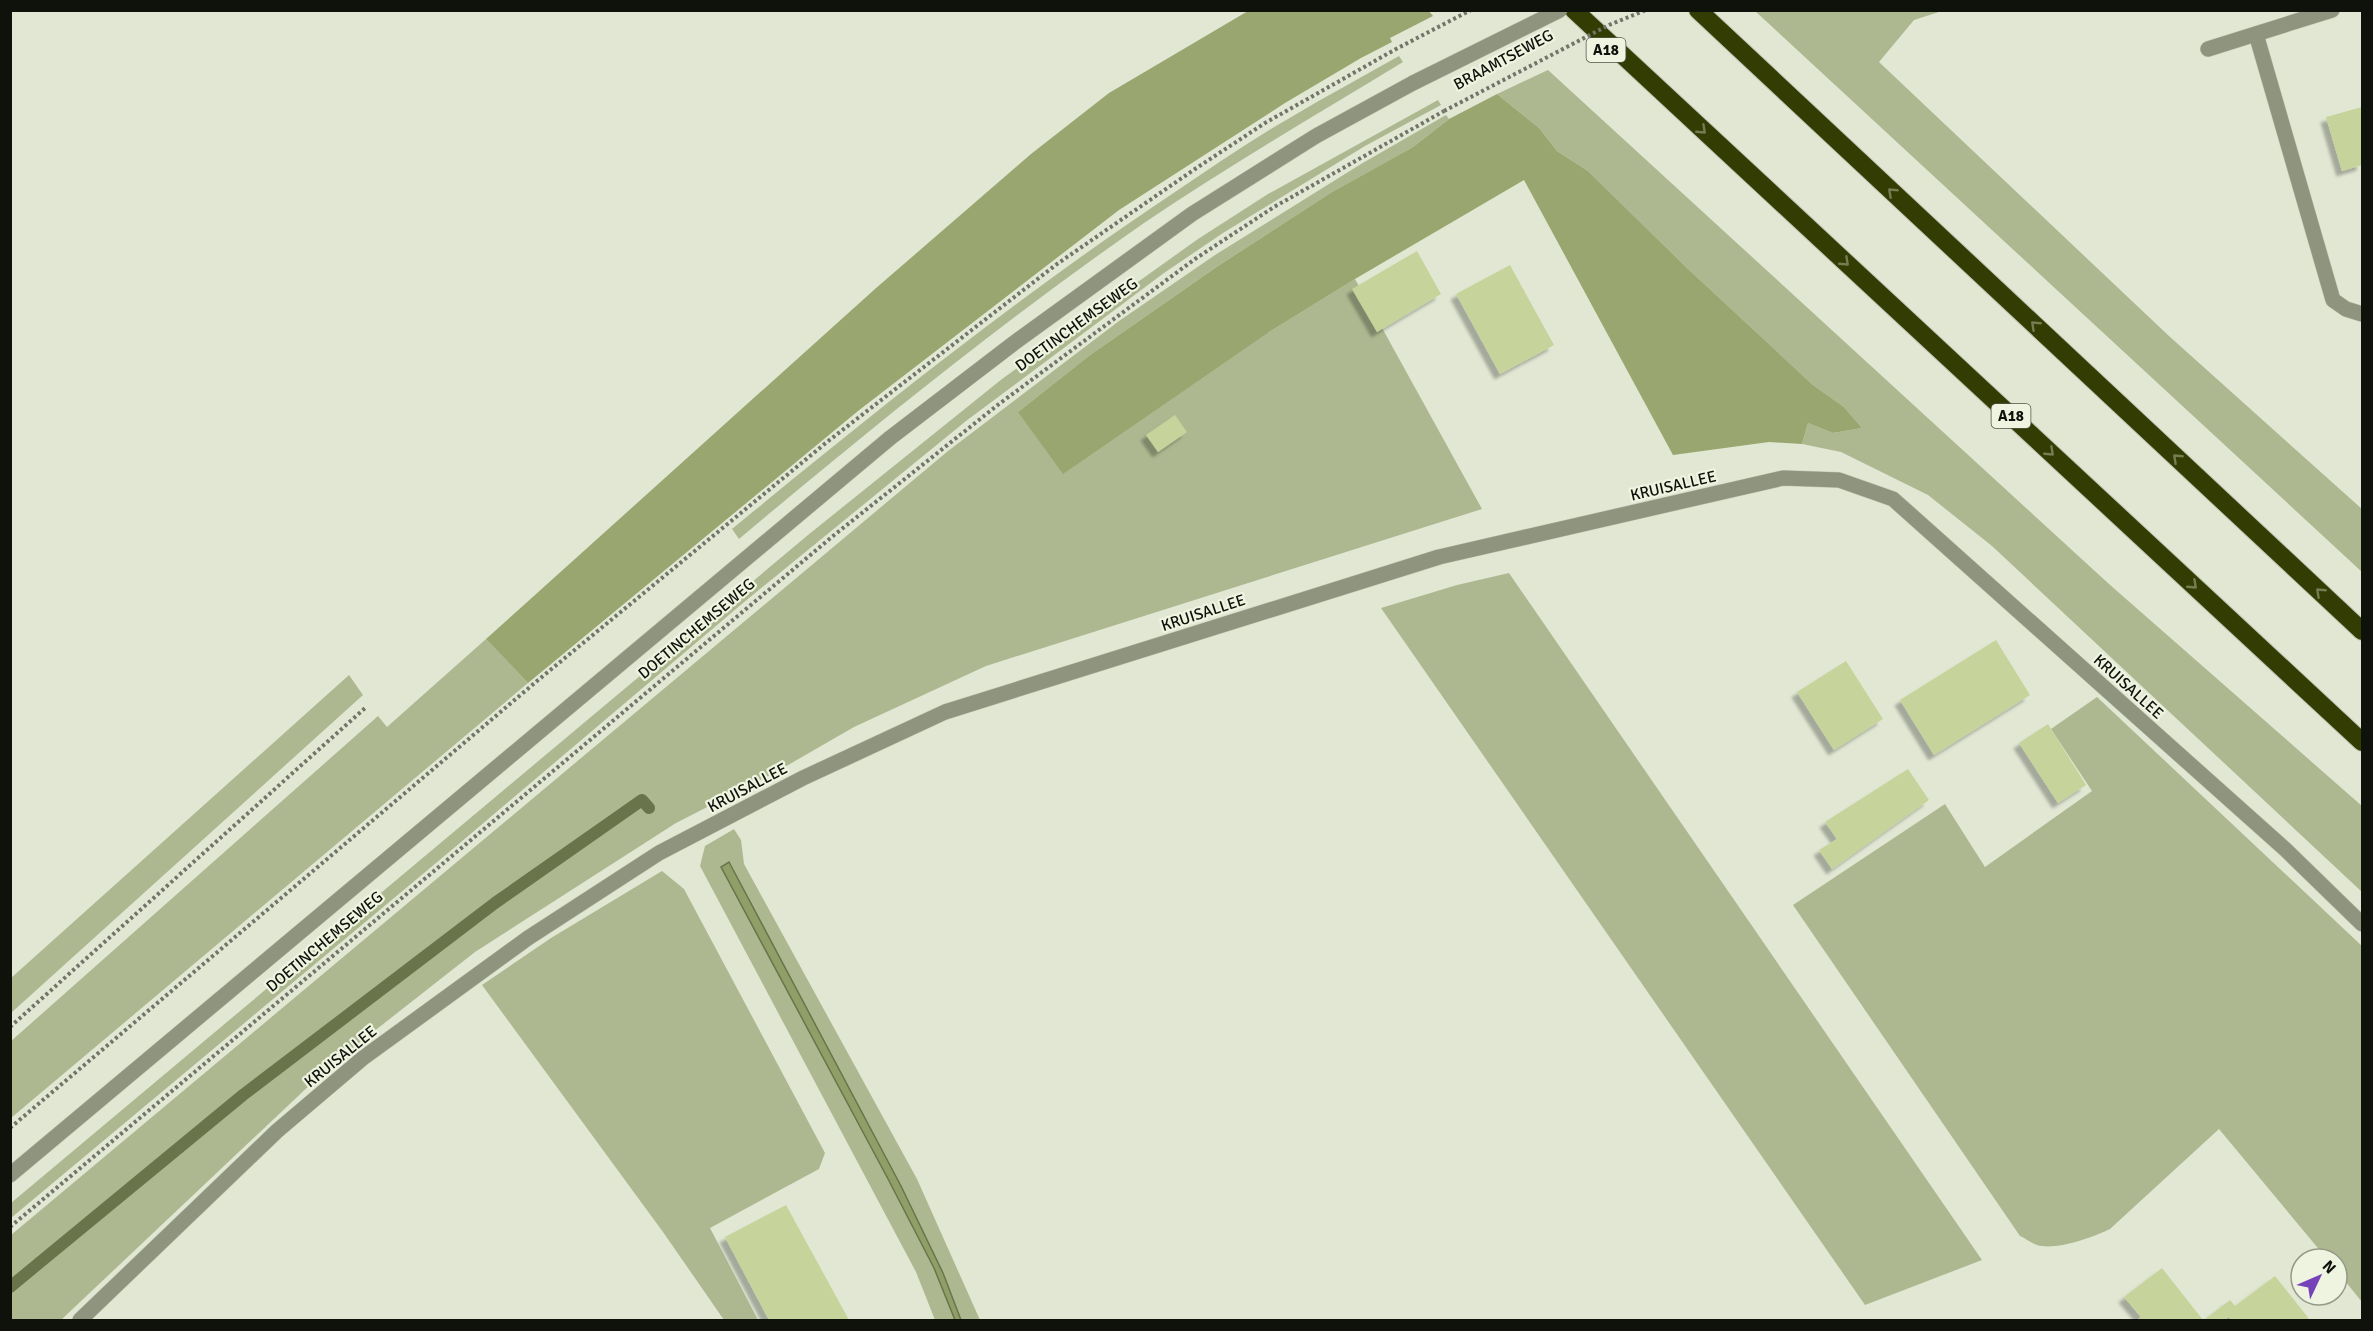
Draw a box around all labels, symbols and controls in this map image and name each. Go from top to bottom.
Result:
street label: BRAAMTSEWEG [1450,25,1557,95]
road number: A18 [1586,38,1626,62]
one-way arrow [1695,123,1706,134]
one-way arrow [1888,188,1899,199]
one-way arrow [1838,255,1849,266]
street label: DOETINCHEMSEWEG [1011,274,1142,376]
one-way arrow [2031,322,2042,333]
road number: A18 [1992,404,2030,428]
one-way arrow [2043,445,2053,456]
one-way arrow [2174,455,2185,466]
street label: KRUISALLEE [1628,466,1718,506]
street label: DOETINCHEMSEWEG [634,574,759,684]
one-way arrow [2186,578,2196,589]
one-way arrow [2316,588,2327,599]
street label: KRUISALLEE [1159,590,1248,636]
street label: KRUISALLEE [2089,650,2168,723]
street label: KRUISALLEE [704,759,791,817]
street label: DOETINCHEMSEWEG [262,887,387,997]
street label: KRUISALLEE [300,1021,381,1092]
north arrow [2289,1247,2349,1307]
text: N [2318,1256,2340,1278]

